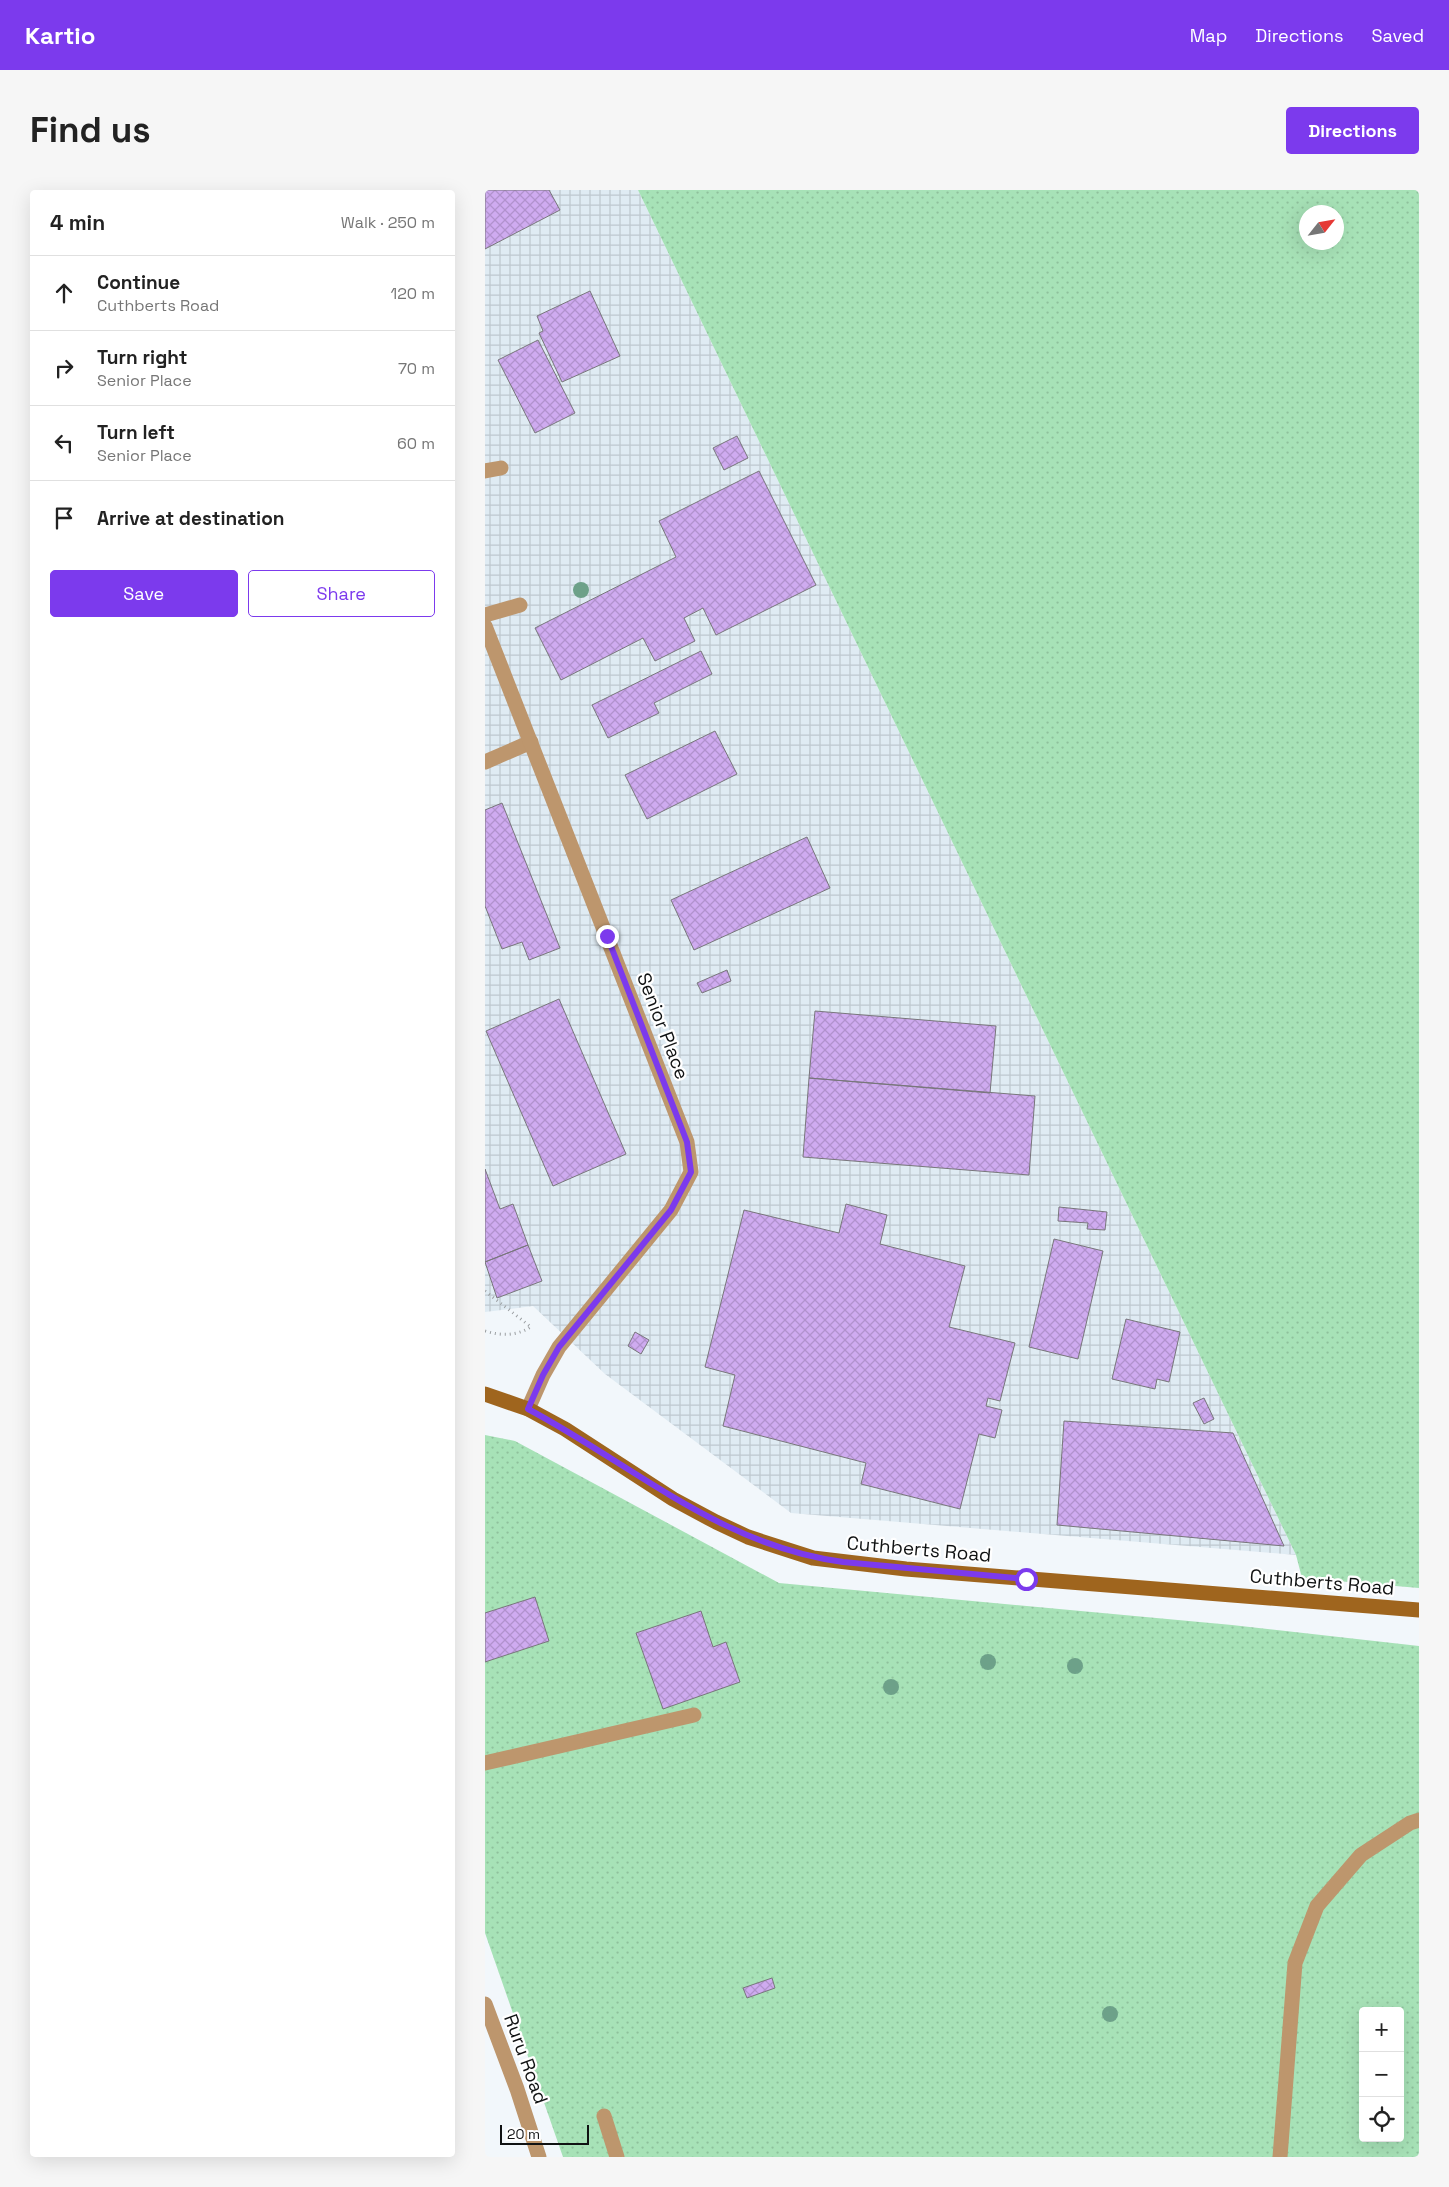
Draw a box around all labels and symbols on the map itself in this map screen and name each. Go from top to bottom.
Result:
north arrow [1299,205,1344,250]
route end [596,925,619,948]
street label: Senior Place [631,969,695,1083]
street label: Cuthberts Road [846,1530,992,1568]
street label: Cuthberts Road [1249,1563,1395,1601]
route start [1015,1568,1038,1591]
street label: Ruru Road [498,2011,554,2107]
scale bar [500,2122,589,2145]

